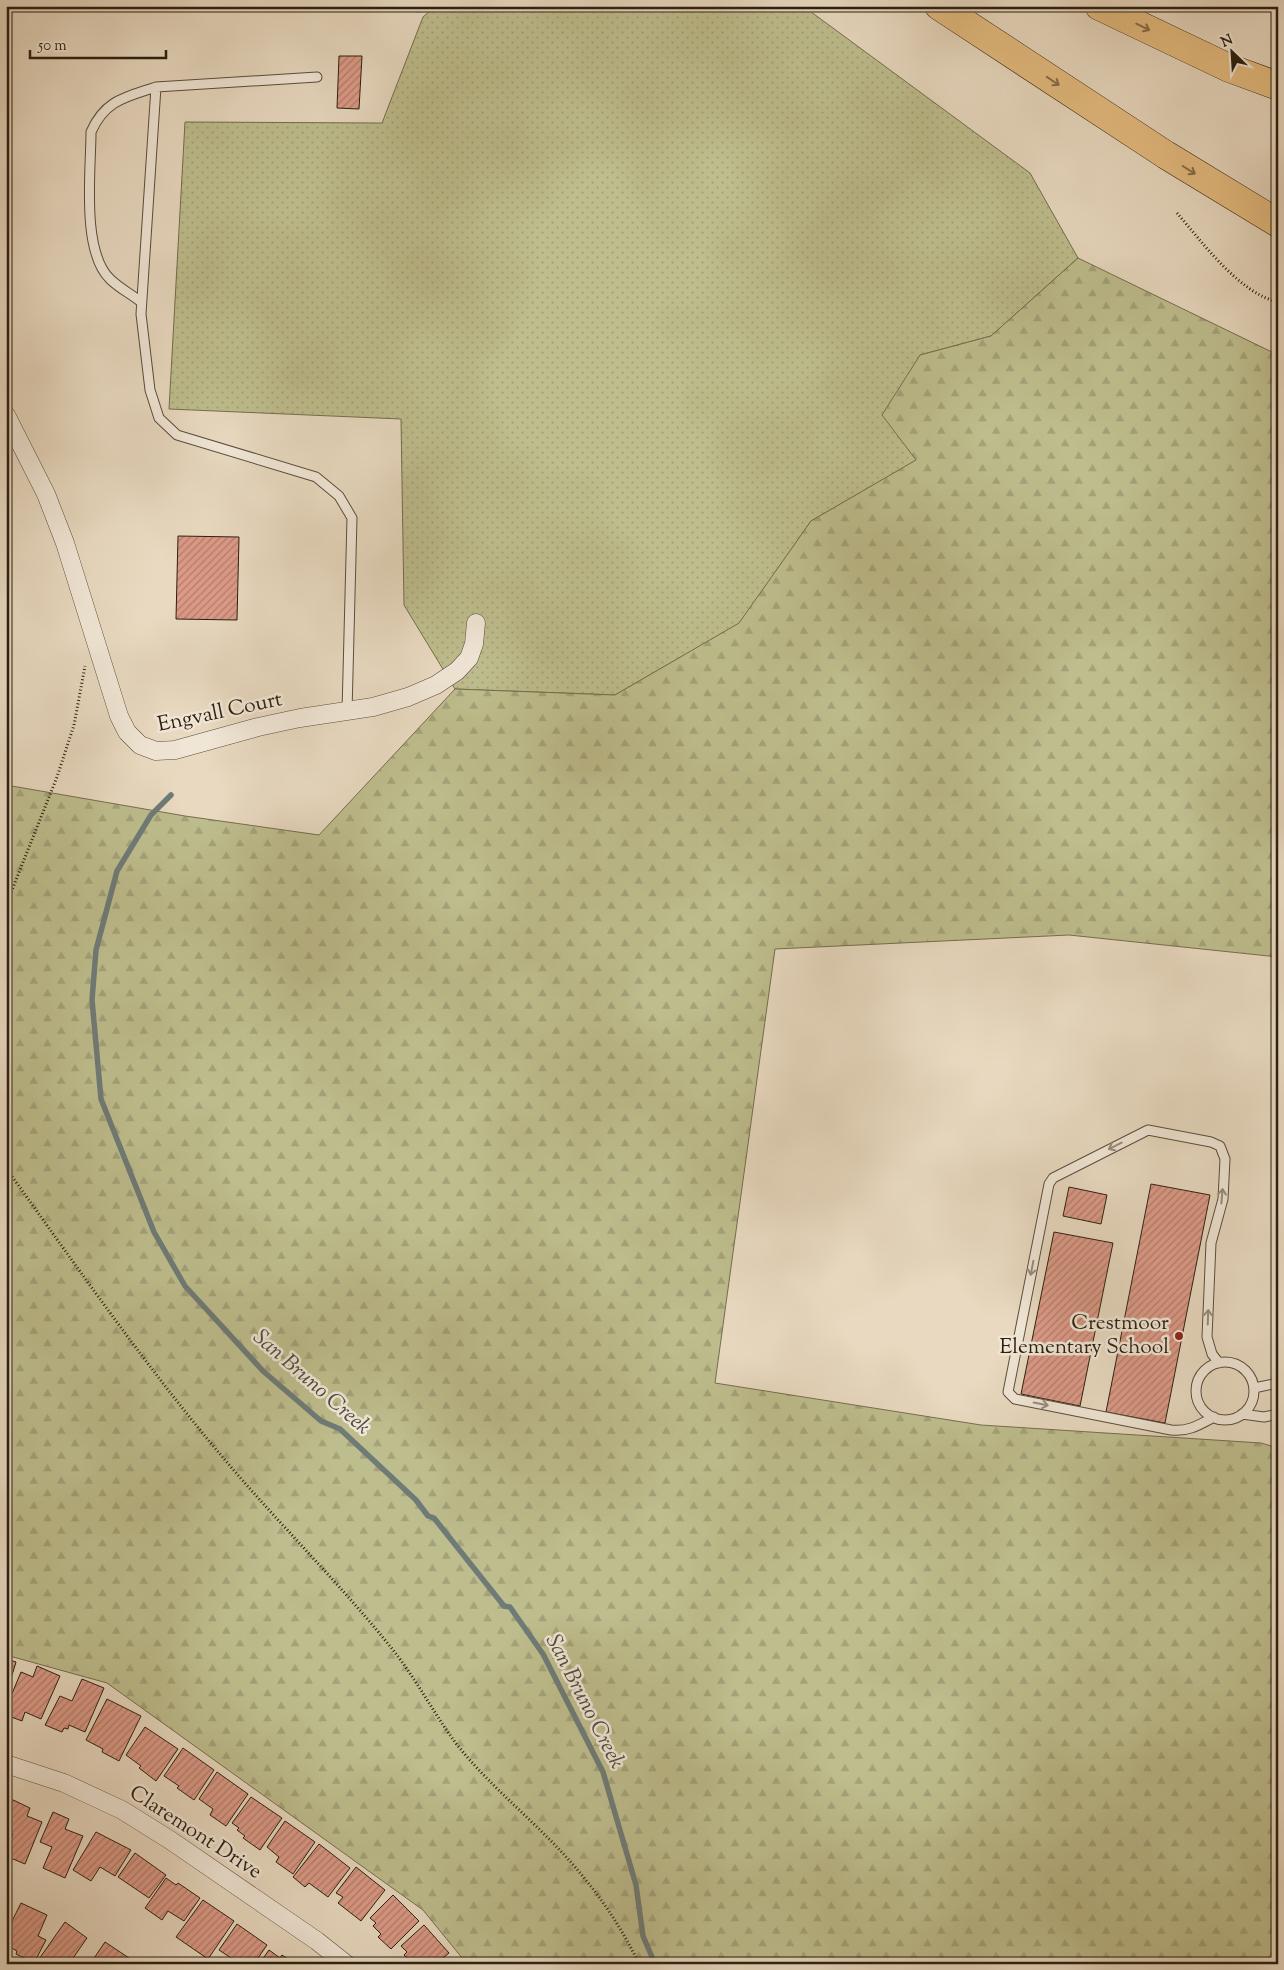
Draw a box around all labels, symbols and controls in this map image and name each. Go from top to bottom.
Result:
one-way arrow [1135,23,1150,32]
scale bar [30,28,166,60]
north arrow [1206,28,1256,78]
text: N [1218,31,1237,53]
text: 50 m [37,36,67,57]
one-way arrow [1046,76,1060,86]
one-way arrow [1182,164,1196,175]
street label: Engvall Court [155,685,285,741]
one-way arrow [1107,1141,1122,1151]
one-way arrow [1218,1188,1227,1204]
one-way arrow [1027,1260,1036,1276]
place label: Crestmoor Elementary School [1000,1309,1169,1363]
one-way arrow [1203,1309,1213,1326]
water label: San Bruno Creek [245,1323,377,1443]
marker: Crestmoor Elementary School [1173,1330,1185,1342]
one-way arrow [1032,1400,1048,1410]
water label: San Bruno Creek [536,1629,632,1775]
street label: Claremont Drive [123,1779,267,1887]

